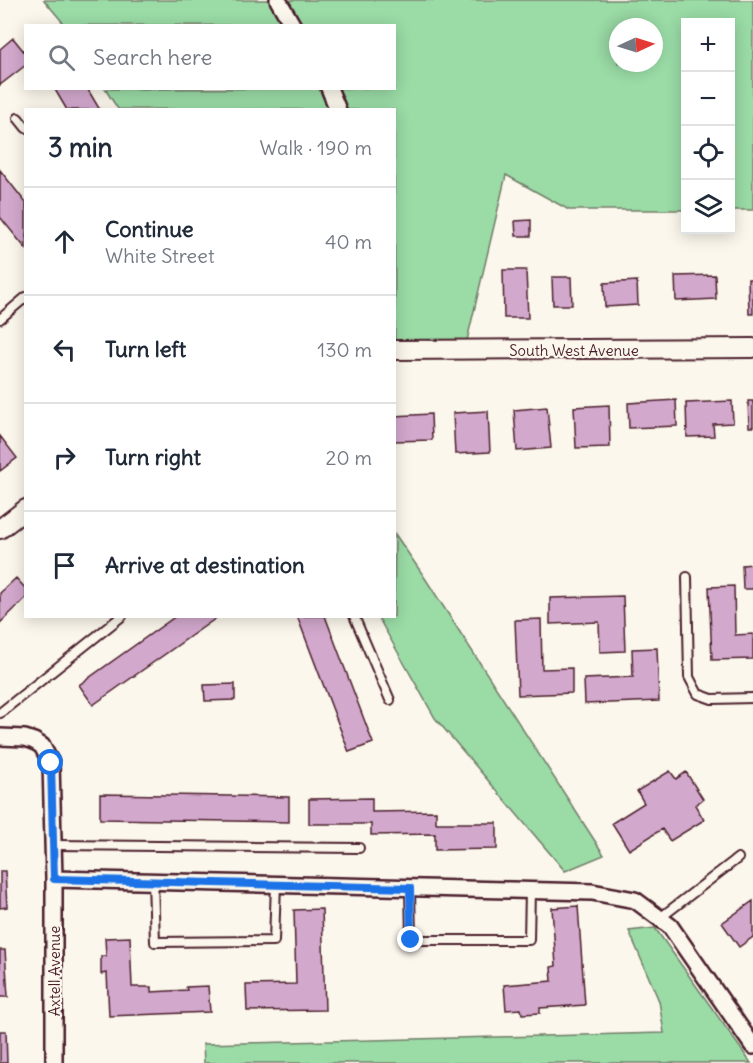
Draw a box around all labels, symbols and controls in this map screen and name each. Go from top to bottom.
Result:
north arrow [609,18,663,72]
map controls [681,18,735,234]
button: + [681,18,735,72]
search box [24,24,396,90]
icon: search [45,41,78,74]
text: Search here [93,43,212,71]
button: − [681,72,735,126]
button: locate [681,126,735,180]
text: 3 min [48,131,113,164]
text: Walk · 190 m [260,135,372,160]
button: layers [681,180,735,234]
text: Continue [105,215,194,243]
icon: ahead [48,225,81,258]
text: 40 m [325,229,372,254]
text: White Street [105,243,215,268]
icon: left [48,333,81,366]
text: Turn left [105,335,186,363]
text: 130 m [317,337,372,362]
street label: South West Avenue [509,341,639,360]
icon: right [48,441,81,474]
text: Turn right [105,443,201,471]
text: 20 m [326,445,372,470]
icon: arrive [48,549,81,582]
text: Arrive at destination [105,551,305,579]
route start [37,749,63,775]
street label: Axtell Avenue [45,926,64,1016]
route end [397,926,423,952]

